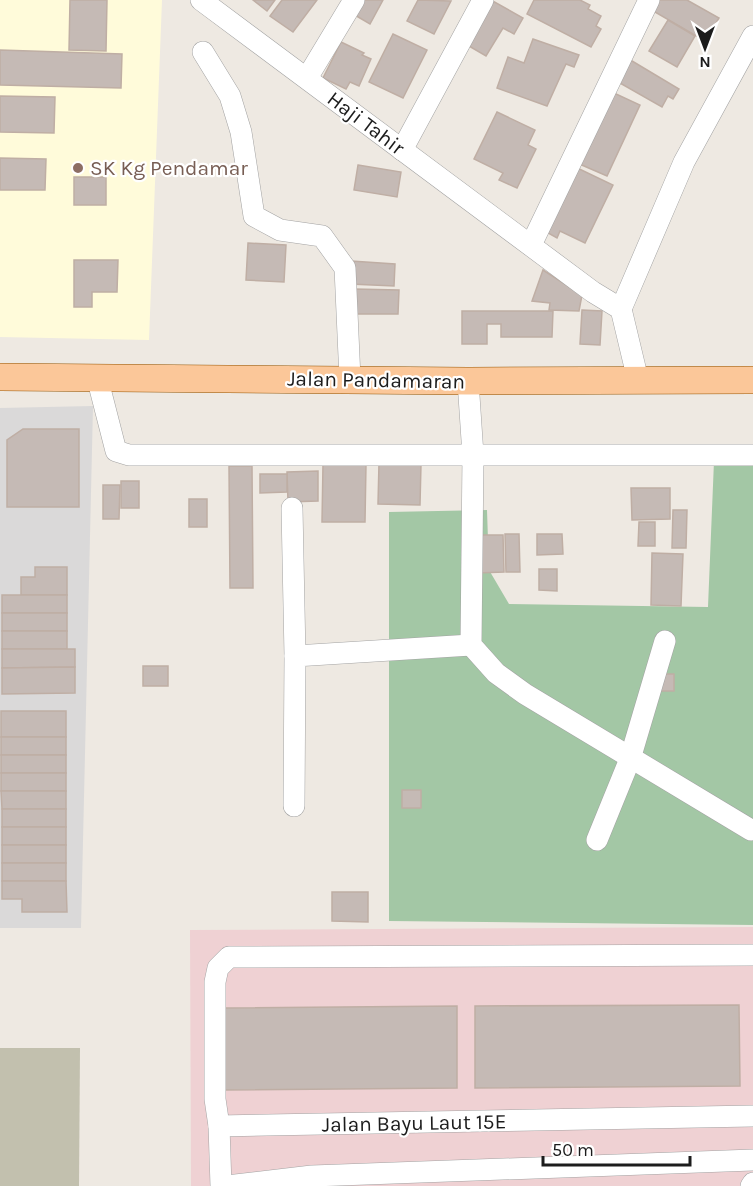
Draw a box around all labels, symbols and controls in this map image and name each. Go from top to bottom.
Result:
north arrow [675,18,735,78]
text: N [699,53,711,72]
street label: Haji Tahir [323,86,410,160]
place label: SK Kg Pendamar [90,156,248,180]
marker: SK Kg Pendamar [71,161,85,175]
street label: Jalan Pandamaran [287,366,465,394]
street label: Jalan Bayu Laut 15E [321,1109,507,1137]
scale bar [543,1129,690,1167]
text: 50 m [552,1139,594,1161]

